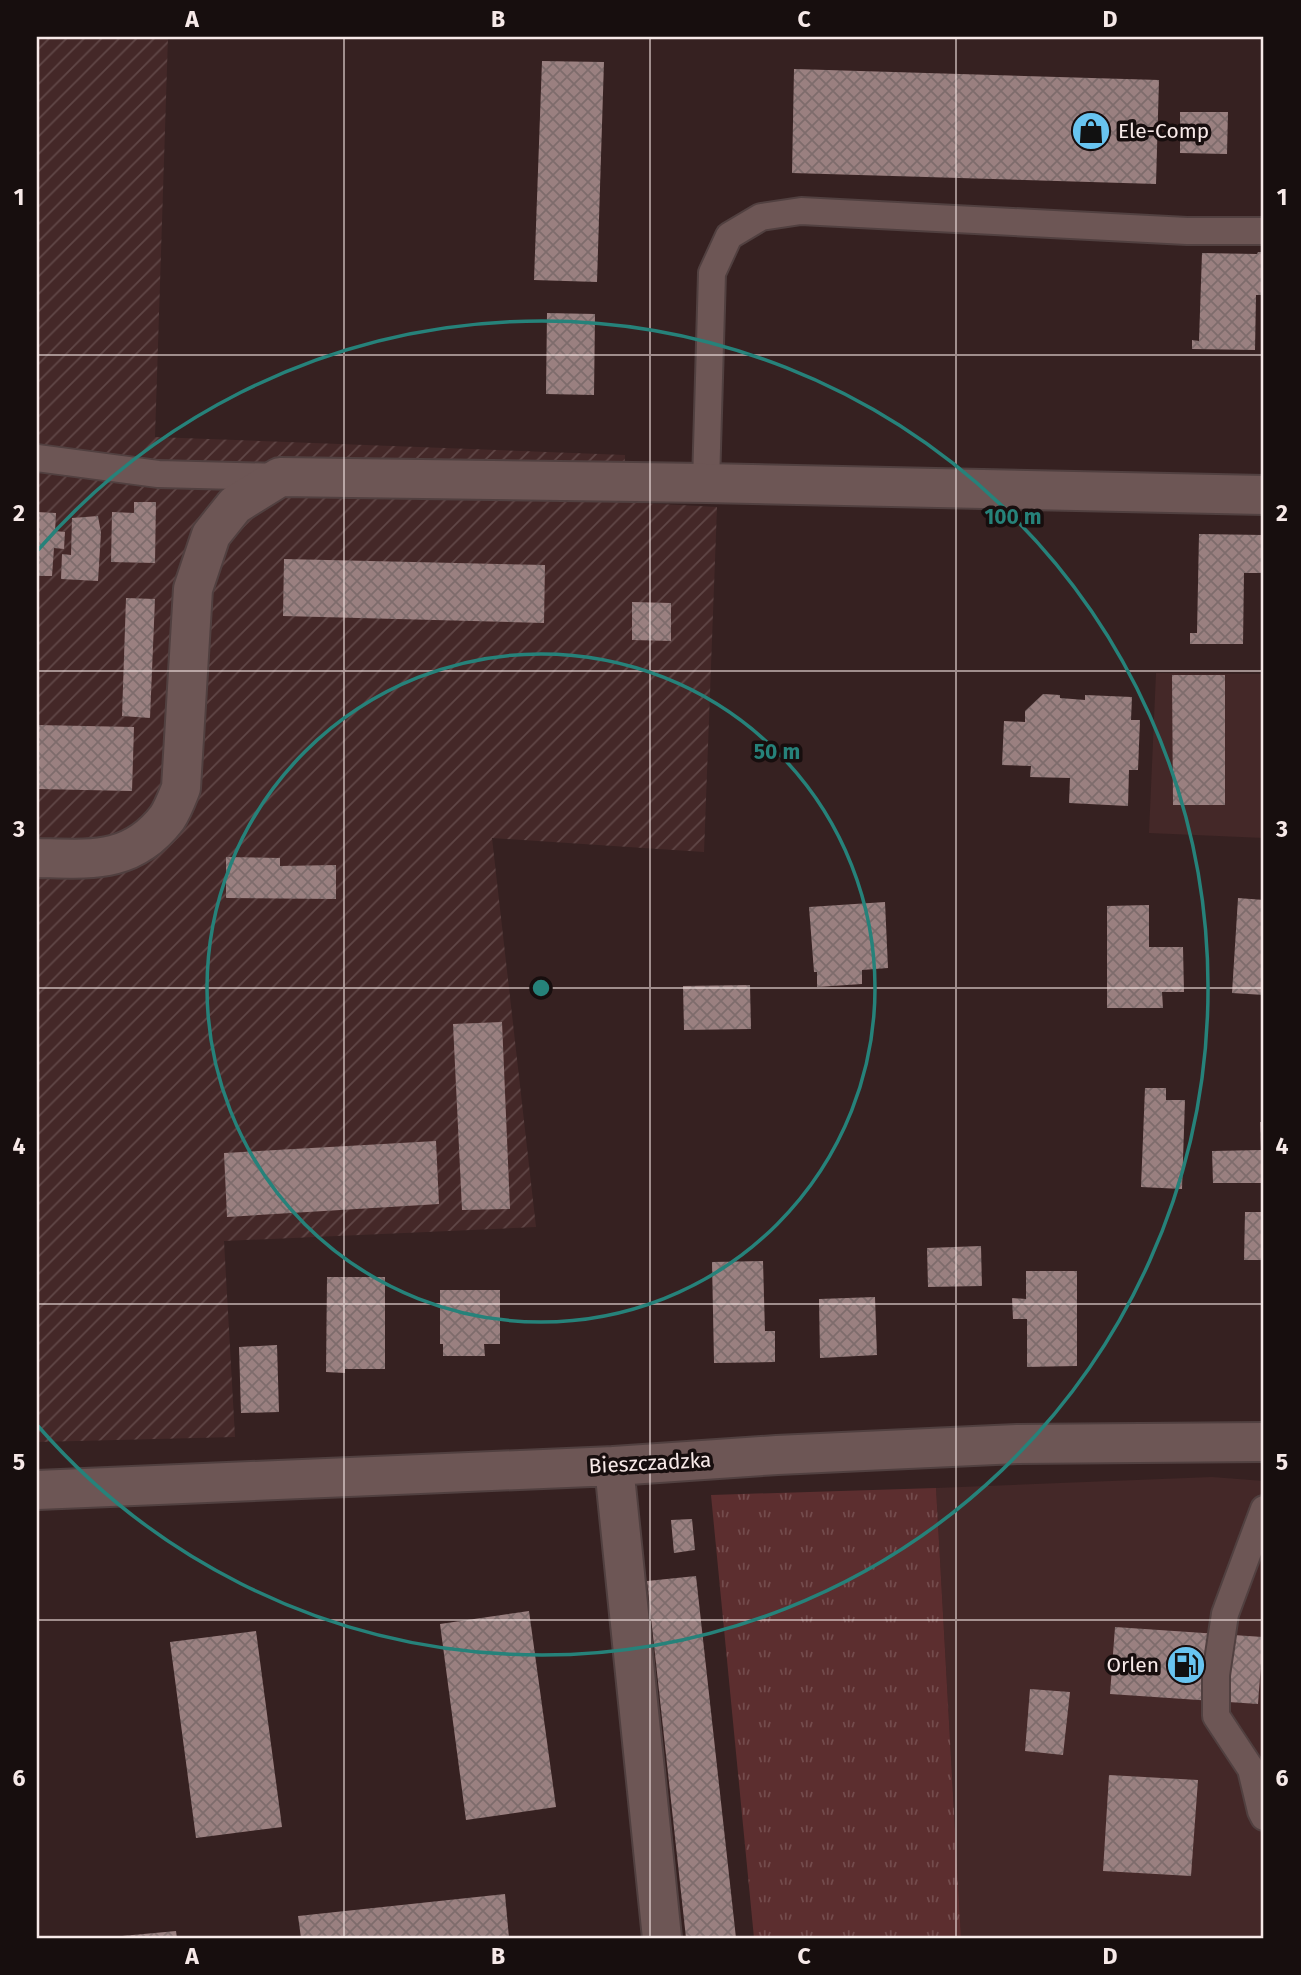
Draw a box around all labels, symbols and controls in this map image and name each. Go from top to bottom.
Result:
text: A [184,5,199,33]
text: B [491,5,505,33]
text: C [797,5,811,33]
text: D [1103,5,1118,33]
shop icon: Ele-Comp [1070,110,1112,152]
place label: Ele-Comp [1118,118,1209,144]
text: 1 [14,183,24,211]
text: 1 [1277,183,1287,211]
text: 2 [13,499,25,527]
text: 2 [1276,499,1288,527]
text: 100 m [984,504,1042,530]
text: 50 m [754,739,800,765]
text: 3 [12,815,25,843]
text: 3 [1275,815,1288,843]
centre of rings [529,976,553,1000]
text: 4 [13,1132,26,1160]
text: 4 [1276,1132,1289,1160]
street label: Bieszczadzka [588,1447,712,1479]
text: 5 [13,1448,25,1476]
text: 5 [1276,1448,1288,1476]
fuel station icon: Orlen [1165,1644,1207,1686]
place label: Orlen [1107,1652,1159,1678]
text: 6 [13,1764,26,1792]
text: 6 [1276,1764,1289,1792]
text: A [184,1942,199,1970]
text: B [491,1942,505,1970]
text: C [797,1942,811,1970]
text: D [1103,1942,1118,1970]

